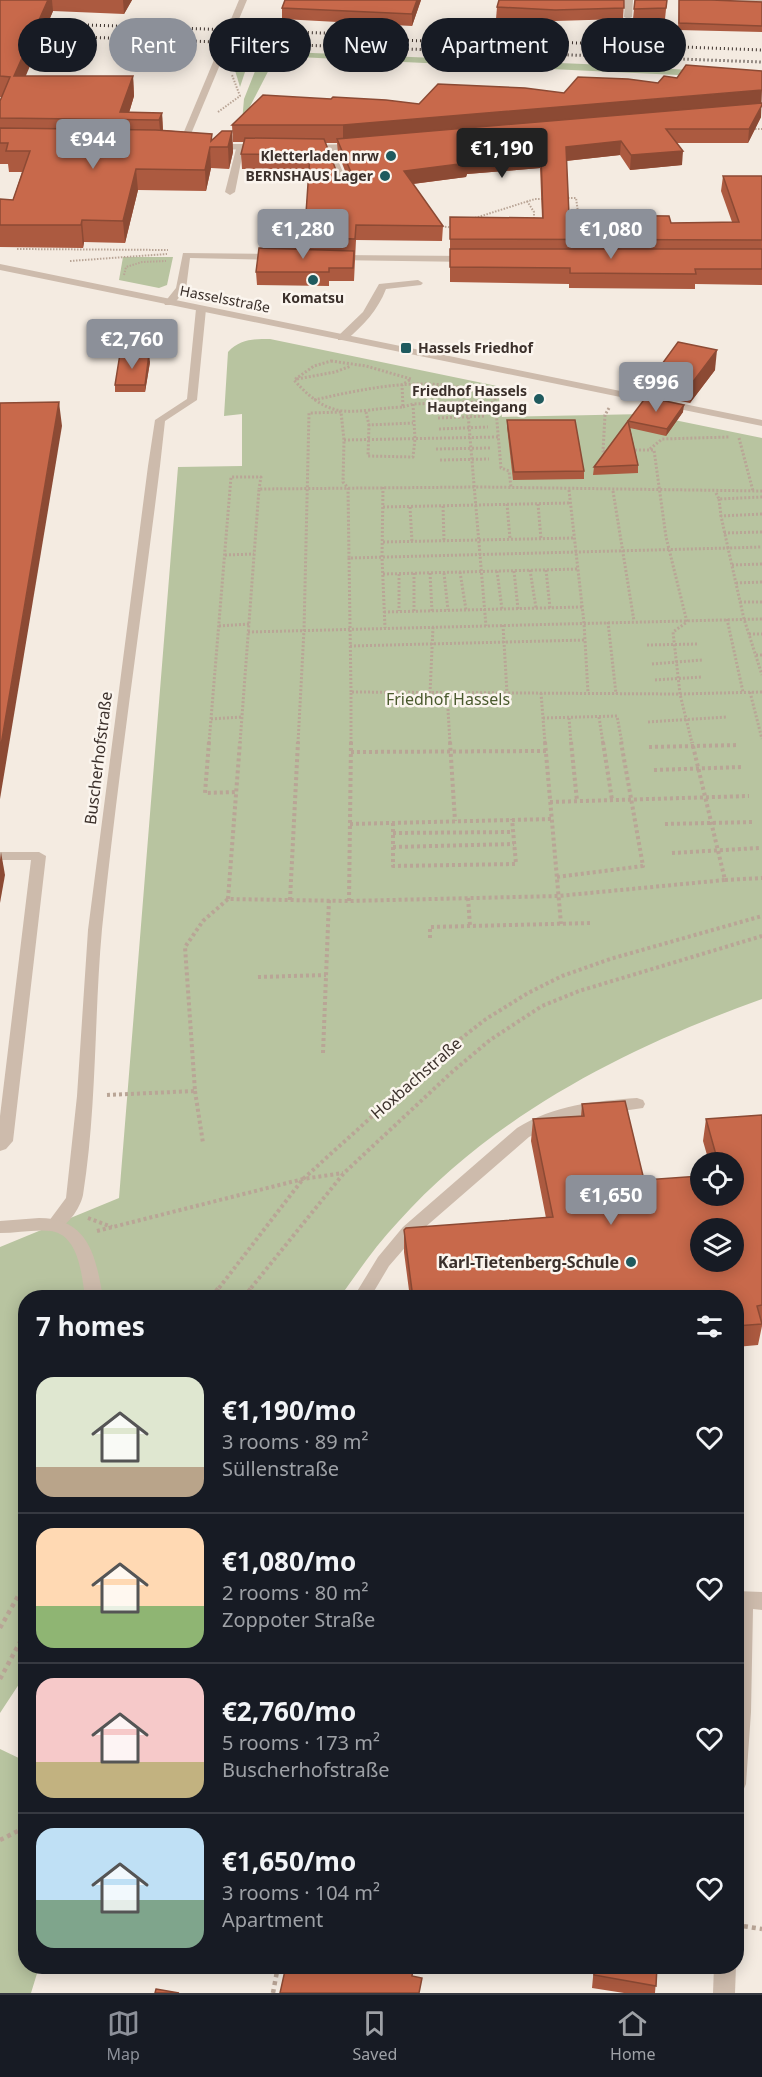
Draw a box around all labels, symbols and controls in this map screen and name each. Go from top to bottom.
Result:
chip: Buy [18,18,97,72]
chip: Rent [109,18,197,72]
chip: Filters [209,18,311,72]
chip: New [323,18,409,72]
chip: Apartment [421,18,569,72]
chip: House [581,18,686,72]
pin: €944 [57,119,129,170]
text: €944 [70,125,116,152]
pin: €1,190 [453,128,551,179]
text: €1,190 [471,134,533,161]
place label: Kletterladen nrw [261,146,379,165]
marker: Kletterladen nrw [384,149,398,163]
place label: BERNSHAUS Lager [246,166,374,185]
marker: BERNSHAUS Lager [378,169,392,183]
pin: €1,280 [254,209,352,260]
pin: €1,080 [562,209,660,260]
text: €1,280 [272,215,334,242]
text: €1,080 [580,215,642,242]
marker: Komatsu [306,273,320,287]
street label: Hasselsstraße [178,280,272,317]
place label: Komatsu [282,288,344,307]
pin: €2,760 [83,319,181,370]
text: €2,760 [101,325,163,352]
place label: Hassels Friedhof [418,338,535,357]
marker: Hassels Friedhof [399,341,413,355]
pin: €996 [620,362,692,413]
text: €996 [633,368,679,395]
place label: Friedhof Hassels Haupteingang [412,381,527,416]
marker: Friedhof Hassels Haupteingang [532,392,546,406]
park label: Friedhof Hassels [386,688,510,710]
street label: Buscherhofstraße [79,690,117,826]
street label: Hoxbachstraße [366,1032,466,1124]
map controls [690,1152,744,1272]
button: locate [690,1152,744,1206]
pin: €1,650 [562,1175,660,1226]
text: €1,650 [580,1181,642,1208]
button: layers [690,1218,744,1272]
place label: Karl-Tietenberg-Schule [438,1251,619,1273]
marker: Karl-Tietenberg-Schule [624,1255,638,1269]
text: 7 homes [36,1308,145,1344]
icon: filters [693,1310,726,1343]
text: €1,190/mo [222,1392,356,1428]
icon: home [84,1401,156,1473]
icon: heart [693,1421,726,1454]
text: 3 rooms · 89 m² [222,1428,369,1455]
text: Süllenstraße [222,1455,339,1482]
text: €1,080/mo [222,1543,356,1579]
icon: home [84,1552,156,1624]
icon: heart [693,1572,726,1605]
text: 2 rooms · 80 m² [222,1579,369,1606]
text: Zoppoter Straße [222,1606,375,1633]
text: €2,760/mo [222,1693,356,1729]
icon: home [84,1702,156,1774]
icon: heart [693,1722,726,1755]
text: 5 rooms · 173 m² [222,1729,380,1756]
text: Buscherhofstraße [222,1756,390,1783]
text: €1,650/mo [222,1843,356,1879]
icon: home [84,1852,156,1924]
icon: heart [693,1872,726,1905]
text: 3 rooms · 104 m² [222,1879,380,1906]
text: Apartment [222,1906,323,1933]
tab: Map [106,2007,140,2065]
tab: Saved [353,2007,397,2065]
tab: Home [610,2007,656,2065]

